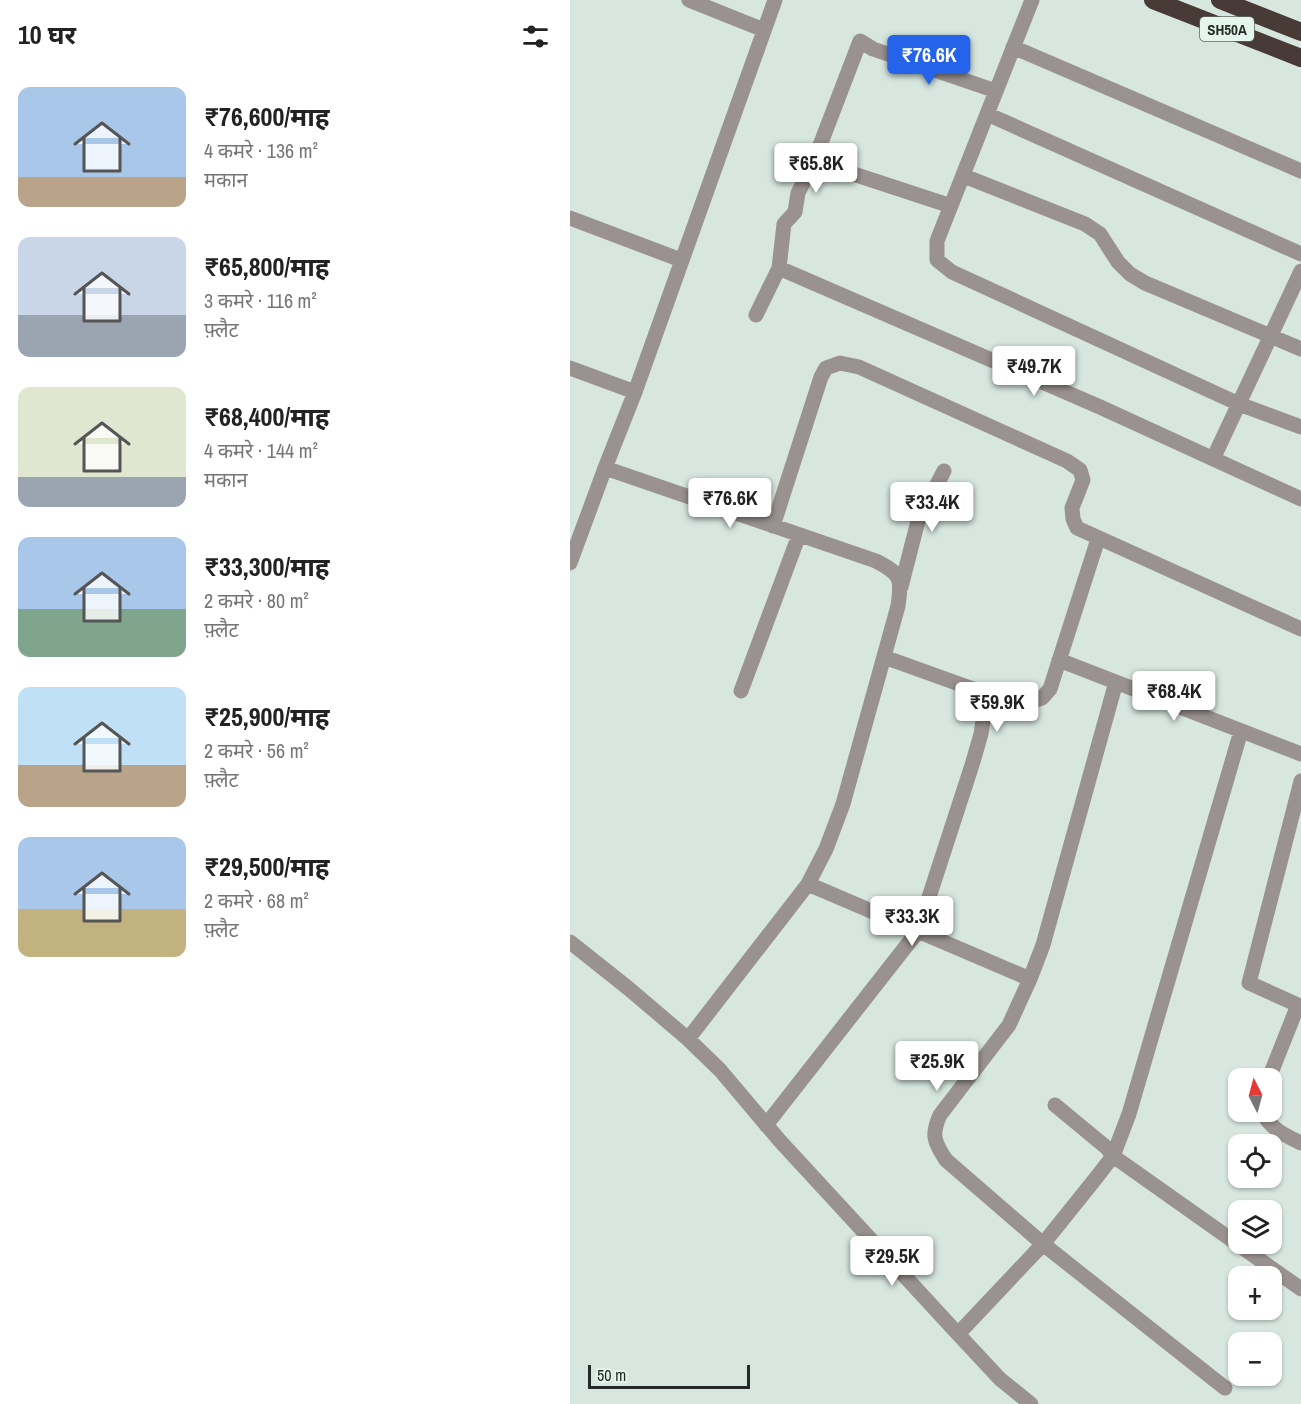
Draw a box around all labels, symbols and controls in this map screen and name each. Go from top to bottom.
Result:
text: 10 घर [18,17,76,52]
road number: SH50A [1200,17,1254,41]
icon: filters [519,20,552,53]
pin: ₹76.6K [880,35,978,86]
text: ₹76.6K [901,41,957,68]
text: ₹76,600/माह [204,99,330,134]
icon: home [66,111,138,183]
text: 4 कमरे · 136 m² [204,137,318,164]
pin: ₹65.8K [767,143,865,194]
text: ₹65.8K [788,149,844,176]
text: मकान [204,166,248,193]
text: ₹65,800/माह [204,249,330,284]
icon: home [66,261,138,333]
text: 3 कमरे · 116 m² [204,287,317,314]
text: फ़्लैट [204,316,239,343]
pin: ₹49.7K [985,346,1083,397]
text: ₹49.7K [1006,352,1062,379]
text: ₹68,400/माह [204,399,330,434]
icon: home [66,411,138,483]
text: 4 कमरे · 144 m² [204,437,318,464]
text: मकान [204,466,248,493]
pin: ₹76.6K [681,478,779,529]
pin: ₹33.4K [883,482,981,533]
text: ₹76.6K [702,484,758,511]
text: ₹33.4K [904,488,960,515]
text: ₹33,300/माह [204,549,330,584]
icon: home [66,561,138,633]
text: 2 कमरे · 80 m² [204,587,309,614]
text: फ़्लैट [204,616,239,643]
pin: ₹68.4K [1125,671,1223,722]
text: ₹68.4K [1146,677,1202,704]
pin: ₹59.9K [948,682,1046,733]
text: ₹59.9K [969,688,1025,715]
text: ₹25,900/माह [204,699,330,734]
icon: home [66,711,138,783]
text: 2 कमरे · 56 m² [204,737,309,764]
text: फ़्लैट [204,766,239,793]
text: ₹29,500/माह [204,849,330,884]
icon: home [66,861,138,933]
text: 2 कमरे · 68 m² [204,887,309,914]
pin: ₹33.3K [863,896,961,947]
text: ₹33.3K [884,902,940,929]
text: फ़्लैट [204,916,239,943]
pin: ₹25.9K [888,1041,986,1092]
text: ₹25.9K [909,1047,965,1074]
north arrow [1228,1068,1282,1122]
map controls [1228,1068,1282,1386]
button: locate [1228,1134,1282,1188]
button: layers [1228,1200,1282,1254]
pin: ₹29.5K [843,1236,941,1287]
text: ₹29.5K [864,1242,920,1269]
button: + [1228,1266,1282,1320]
button: − [1228,1332,1282,1386]
scale bar [588,1362,750,1390]
text: 50 m [597,1364,626,1386]

